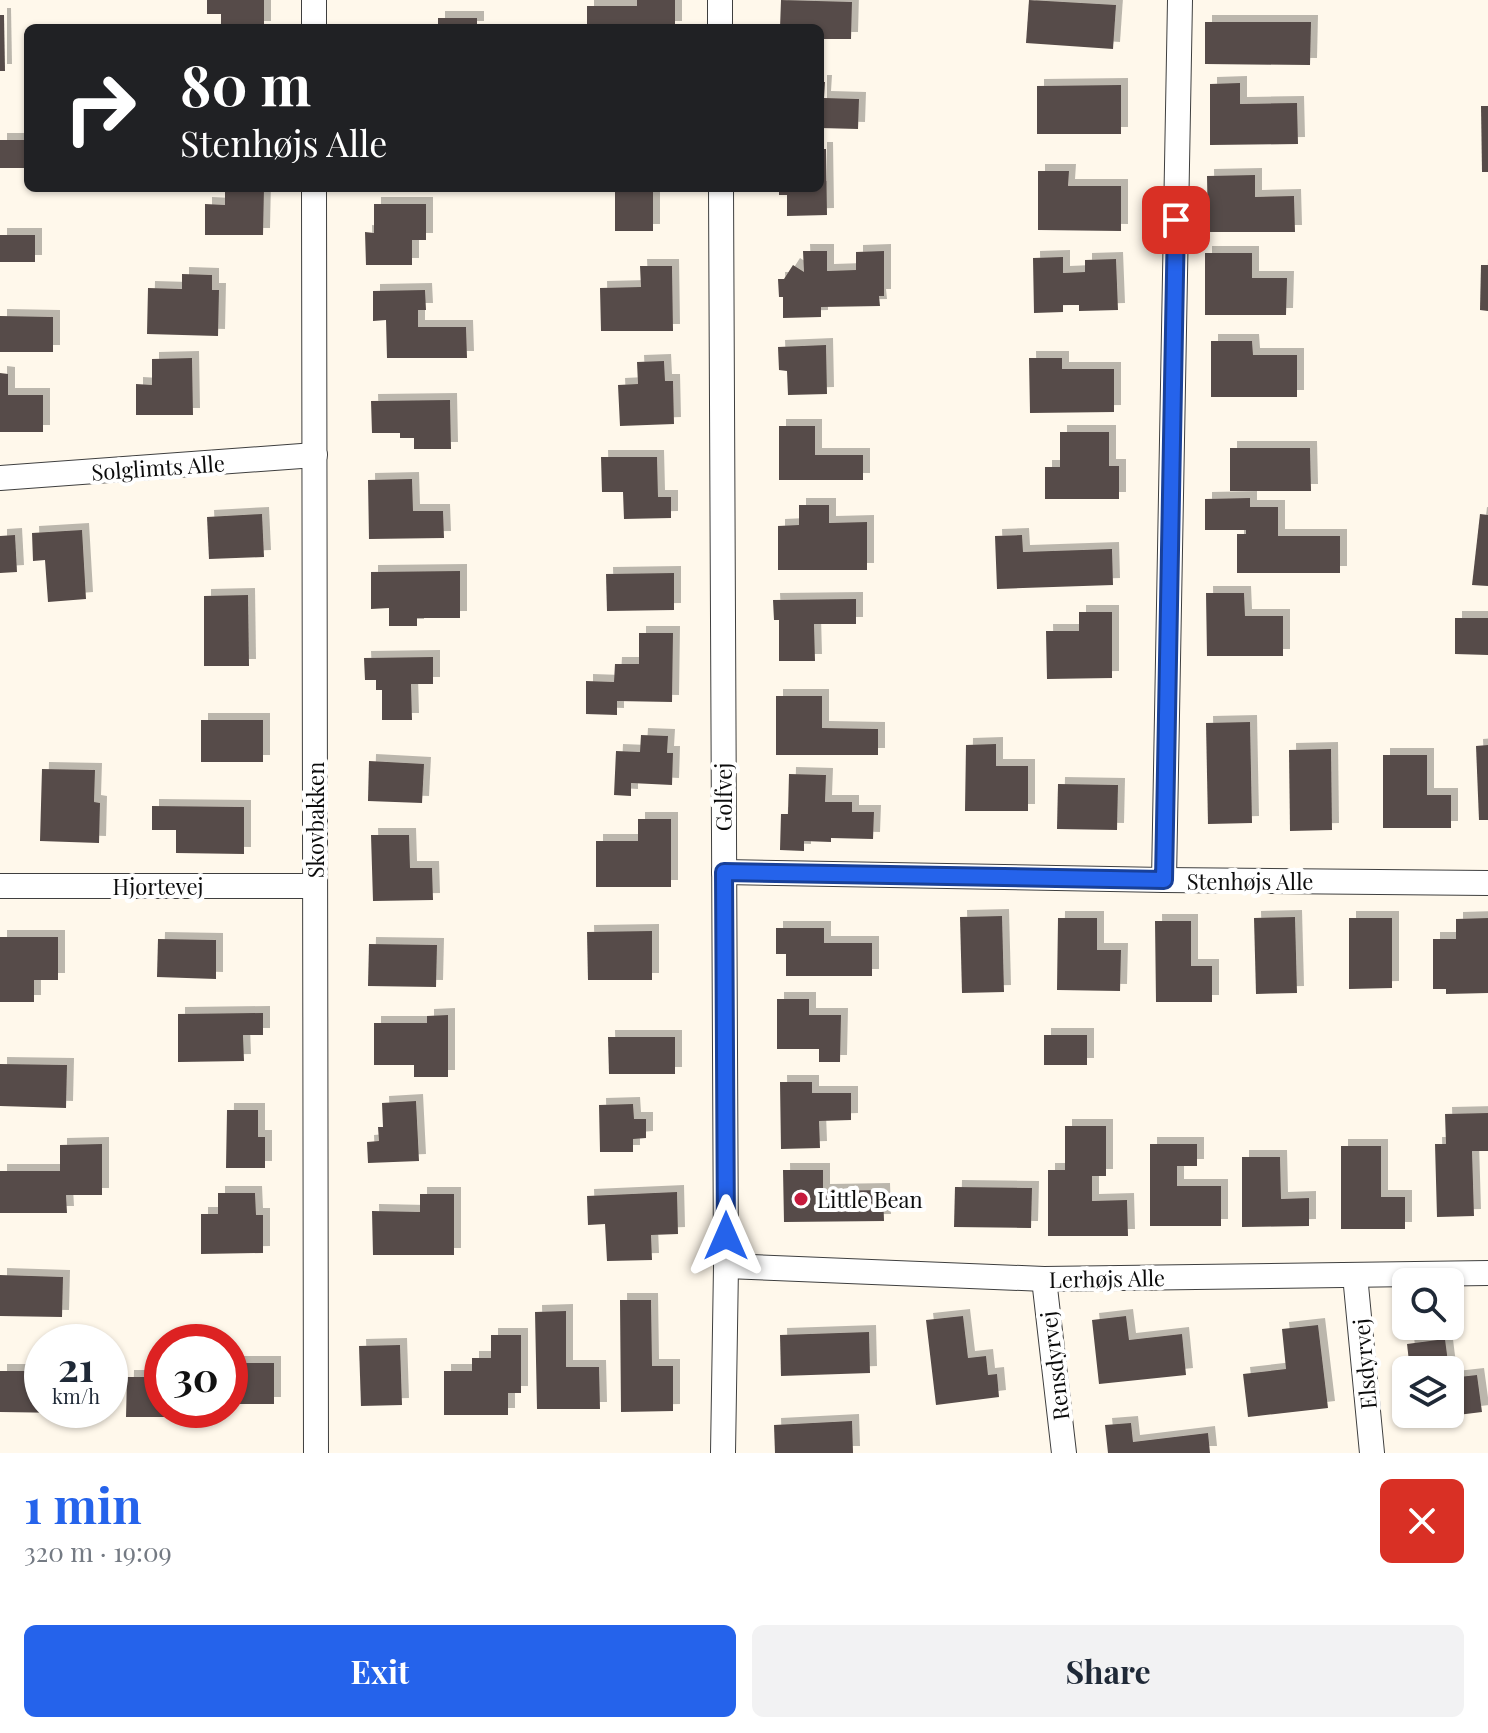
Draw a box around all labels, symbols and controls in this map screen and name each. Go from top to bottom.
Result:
text: 80 m [180,46,311,121]
icon: right [48,56,152,160]
text: Stenhøjs Alle [180,118,387,166]
pin [1142,186,1210,254]
icon: arrive [1154,198,1198,242]
street label: Solglimts Alle [90,447,226,487]
street label: Skovbakken [300,762,330,878]
street label: Golfvej [708,763,738,831]
street label: Stenhøjs Alle [1187,866,1313,896]
street label: Hjortevej [113,871,203,901]
place label: Little Bean [817,1184,923,1214]
marker: Little Bean [792,1190,810,1208]
position arrow [684,1194,768,1278]
street label: Lerhøjs Alle [1049,1262,1165,1294]
map controls [1392,1268,1464,1428]
button: search [1392,1268,1464,1340]
street label: Rensdyrvej [1032,1310,1076,1422]
street label: Elsdyrvej [1345,1317,1383,1411]
speed limit sign: 30 [144,1324,248,1428]
text: 21 [58,1339,94,1392]
button: layers [1392,1356,1464,1428]
text: km/h [52,1382,100,1409]
text: 1 min [24,1472,142,1536]
button: close [1380,1479,1464,1563]
text: 320 m · 19:09 [24,1534,172,1569]
button: Exit [24,1625,736,1717]
button: Share [752,1625,1464,1717]

